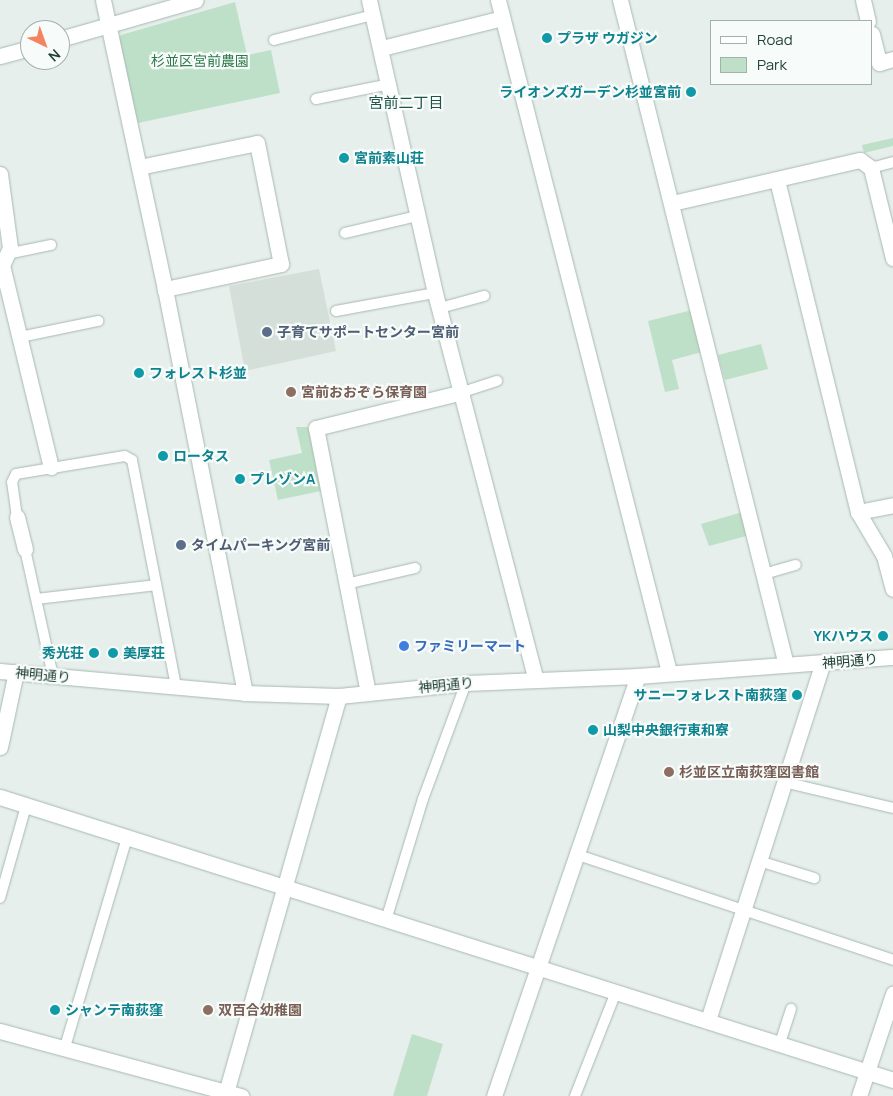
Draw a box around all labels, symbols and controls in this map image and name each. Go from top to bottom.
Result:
north arrow [20,20,70,70]
legend [710,20,873,85]
text: Road [757,29,793,50]
place label: プラザ ウガジン [557,30,658,46]
marker: プラザ ウガジン [541,32,553,44]
text: N [45,45,65,66]
park label: 杉並区宮前農園 [151,53,249,69]
text: Park [757,54,787,75]
place label: ライオンズガーデン杉並宮前 [499,84,681,100]
marker: ライオンズガーデン杉並宮前 [685,86,697,98]
district label: 宮前二丁目 [369,94,443,112]
place label: 宮前素山荘 [354,150,424,166]
marker: 宮前素山荘 [338,152,350,164]
place label: 子育てサポートセンター宮前 [277,324,459,340]
marker: 子育てサポートセンター宮前 [261,326,273,338]
place label: フォレスト杉並 [149,365,247,381]
marker: フォレスト杉並 [133,367,145,379]
place label: 宮前おおぞら保育園 [301,384,427,400]
marker: 宮前おおぞら保育園 [285,386,297,398]
place label: ロータス [173,448,229,464]
marker: ロータス [157,450,169,462]
place label: プレゾンA [250,471,315,487]
marker: プレゾンA [234,473,246,485]
place label: タイムパーキング宮前 [191,537,331,553]
marker: タイムパーキング宮前 [175,539,187,551]
place label: YKハウス [813,628,873,644]
marker: YKハウス [877,630,889,642]
place label: ファミリーマート [414,638,526,654]
marker: ファミリーマート [398,640,410,652]
place label: 秀光荘 [42,645,84,661]
place label: 美厚荘 [123,645,165,661]
marker: 秀光荘 [88,647,100,659]
marker: 美厚荘 [107,647,119,659]
street label: 神明通り [821,650,879,672]
street label: 神明通り [14,664,72,686]
street label: 神明通り [417,674,475,696]
place label: サニーフォレスト南荻窪 [633,687,787,703]
marker: サニーフォレスト南荻窪 [791,689,803,701]
place label: 山梨中央銀行東和寮 [603,722,729,738]
marker: 山梨中央銀行東和寮 [587,724,599,736]
place label: 杉並区立南荻窪図書館 [679,764,819,780]
marker: 杉並区立南荻窪図書館 [663,766,675,778]
place label: シャンテ南荻窪 [65,1002,163,1018]
place label: 双百合幼稚園 [218,1002,302,1018]
marker: シャンテ南荻窪 [49,1004,61,1016]
marker: 双百合幼稚園 [202,1004,214,1016]

